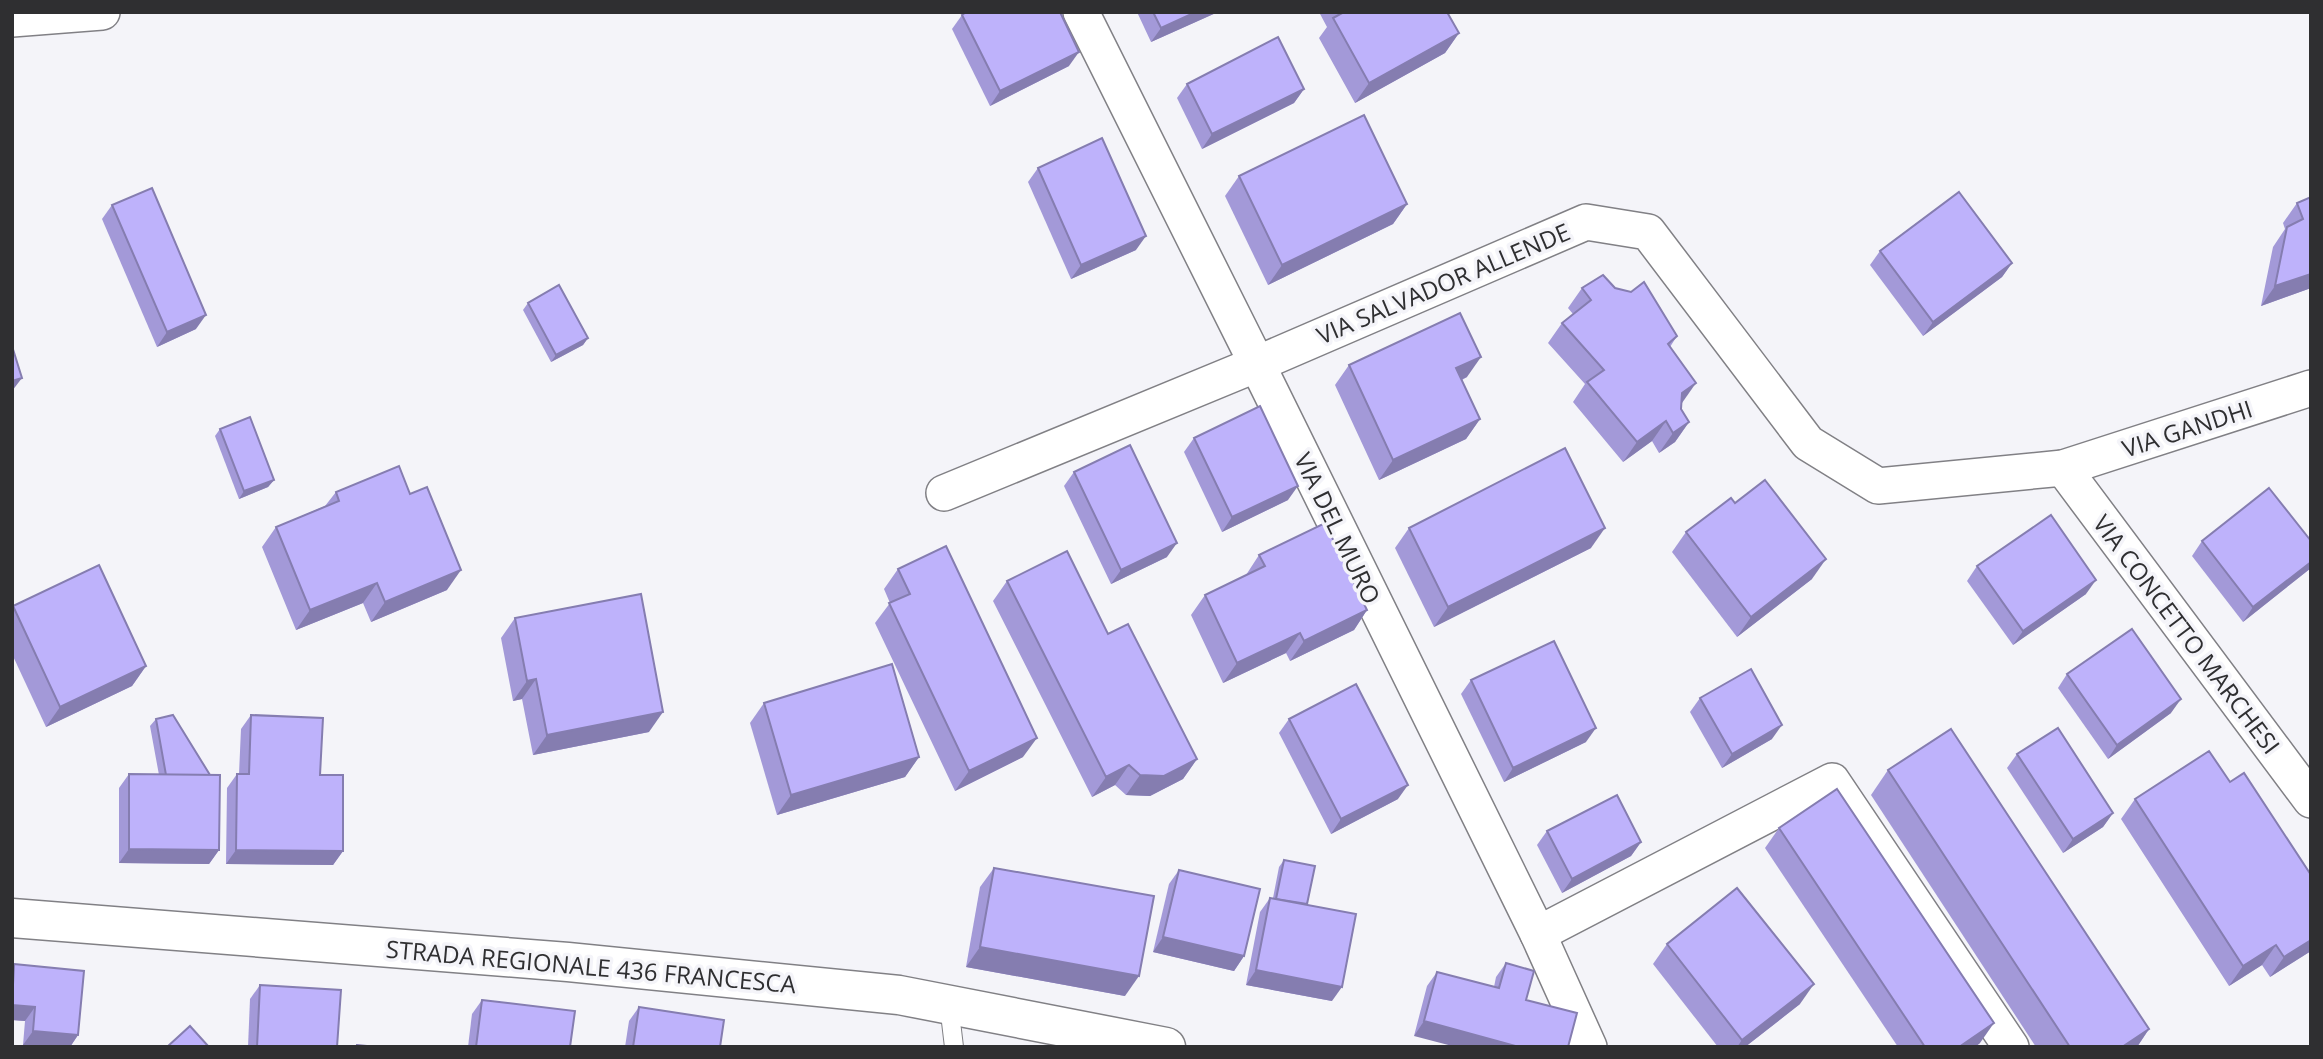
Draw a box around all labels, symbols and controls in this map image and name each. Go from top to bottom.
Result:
street label: VIA SALVADOR ALLENDE [1311,215,1575,351]
street label: VIA GANDHI [2118,391,2256,465]
street label: VIA DEL MURO [1287,447,1389,609]
street label: VIA CONCETTO MARCHESI [2086,508,2288,760]
street label: STRADA REGIONALE 436 FRANCESCA [385,932,798,1000]

